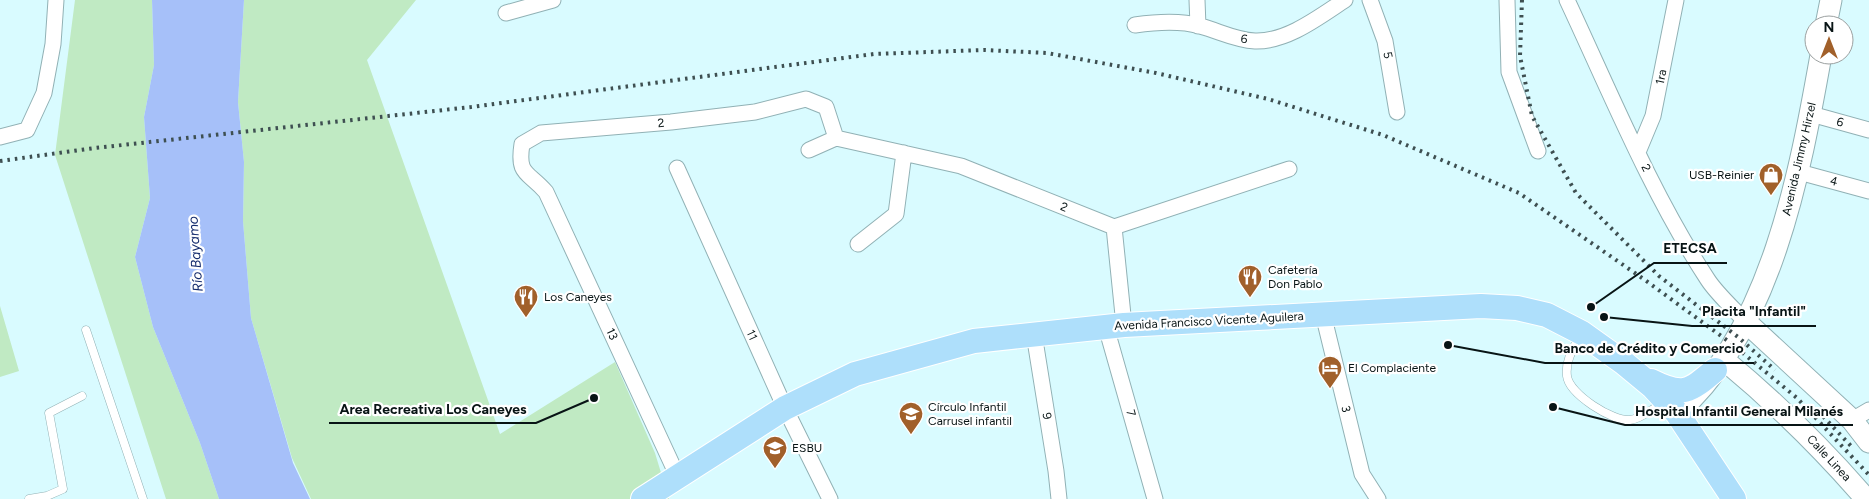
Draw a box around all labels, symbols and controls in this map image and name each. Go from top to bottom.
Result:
north arrow [1804,15,1854,65]
text: N [1824,19,1834,36]
street label: 6 [1240,32,1248,46]
street label: 5 [1380,50,1396,60]
street label: 1ra [1653,68,1669,86]
street label: Avenida Jimmy Hirzel [1779,101,1819,217]
street label: 6 [1835,114,1845,130]
street label: 2 [657,116,665,130]
street label: 2 [1638,162,1654,174]
shop icon: USB-Reinier [1758,162,1784,196]
place label: USB-Reinier [1689,168,1754,182]
street label: 4 [1829,173,1840,189]
street label: 2 [1058,199,1070,215]
water label: Río Bayamo [184,216,207,292]
callout: ETECSA [1654,234,1727,263]
text: ETECSA [1663,240,1717,257]
place label: Cafetería Don Pablo [1268,263,1322,291]
restaurant icon: Cafetería Don Pablo [1237,264,1263,298]
restaurant icon: Los Caneyes [513,284,539,318]
place label: Los Caneyes [544,290,612,304]
callout: Placita "Infantil" [1692,297,1816,326]
text: Placita "Infantil" [1702,303,1806,320]
street label: Avenida Francisco Vicente Aguilera [1114,309,1304,333]
street label: 13 [603,326,621,342]
street label: 11 [744,328,760,342]
callout: Banco de Crédito y Comercio [1545,334,1754,363]
text: Banco de Crédito y Comercio [1554,340,1744,357]
hotel icon: El Complaciente [1317,355,1343,389]
place label: El Complaciente [1348,361,1436,375]
callout: Area Recreativa Los Caneyes [329,394,536,423]
callout: Hospital Infantil General Milanés [1625,396,1853,425]
place label: Círculo Infantil Carrusel infantil [928,400,1012,428]
text: Area Recreativa Los Caneyes [339,401,527,418]
school or university icon: Círculo Infantil Carrusel infantil [898,401,924,435]
text: Hospital Infantil General Milanés [1635,403,1843,420]
street label: 3 [1338,404,1354,414]
street label: 7 [1123,408,1139,419]
street label: 9 [1040,412,1054,421]
street label: Calle Linea [1804,432,1854,484]
school or university icon: ESBU [762,435,788,469]
place label: ESBU [792,441,822,455]

